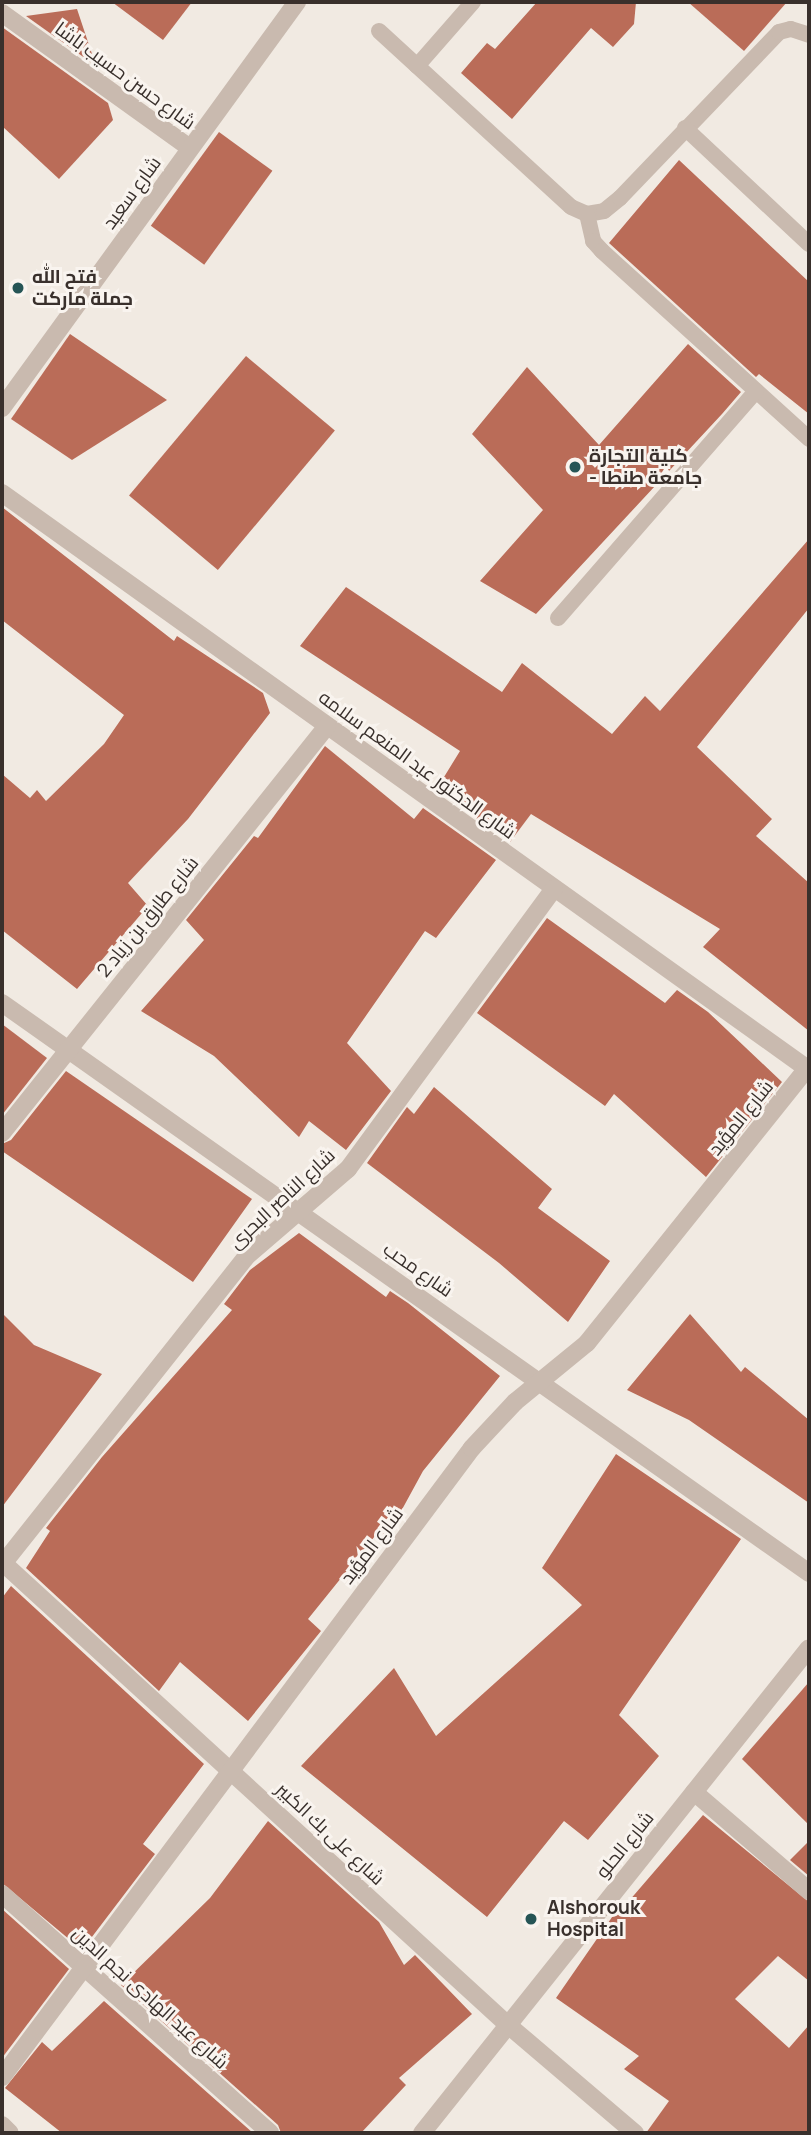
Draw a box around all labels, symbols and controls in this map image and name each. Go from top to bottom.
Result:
street label: شارع حسن حسيب باشا [50,17,200,135]
street label: شارع سعيد [98,152,166,234]
place label: فتح الله جملة ماركت [32,266,133,310]
marker: فتح الله جملة ماركت [10,280,26,296]
place label: كلية التجارة - جامعة طنطا [589,445,702,489]
marker: كلية التجارة - جامعة طنطا [567,459,583,475]
street label: شارع الدكتور عبد المنعم سلامه [314,686,520,844]
street label: شارع طارق بن زياد 2 [92,852,204,982]
street label: شارع المؤيد [704,1076,778,1160]
street label: شارع الناصر البحرى [224,1144,340,1254]
street label: شارع محب [379,1238,457,1302]
street label: شارع المؤيد [336,1503,408,1589]
street label: شارع على بك الكبير [271,1778,389,1890]
street label: شارع الحلو [591,1807,659,1883]
place label: Alshorouk Hospital [547,1897,640,1941]
marker: Alshorouk Hospital [521,1909,541,1929]
street label: شارع عبد الهادى نجم الدين [67,1922,233,2074]

